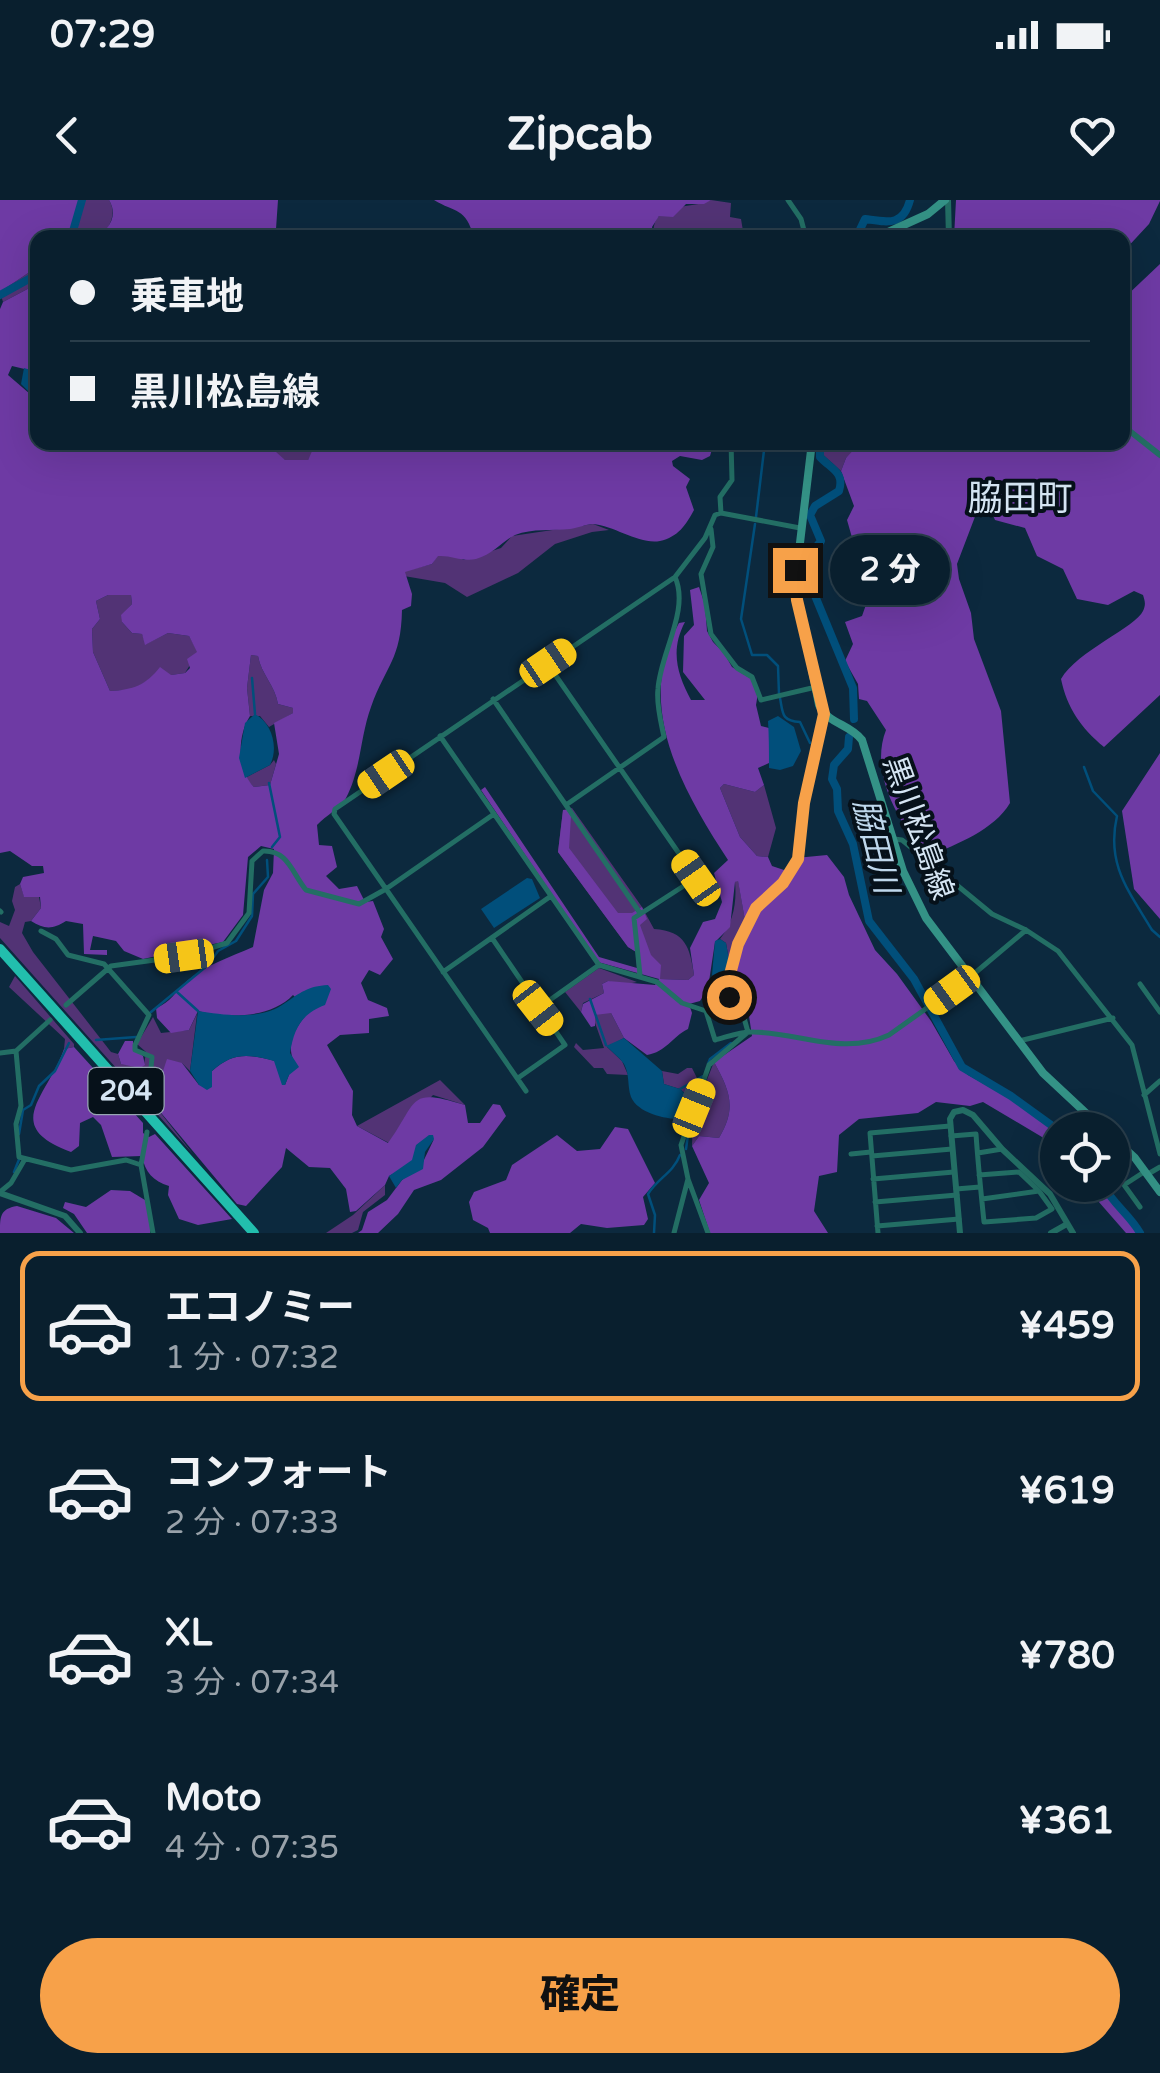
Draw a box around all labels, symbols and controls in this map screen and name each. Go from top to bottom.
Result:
text: 07:29 [50,12,155,58]
icon: back [40,108,95,163]
text: Zipcab [507,108,653,162]
icon: heart [1065,108,1120,163]
text: 乗車地 [130,274,244,320]
text: 黒川松島線 [130,370,320,416]
district label: 脇田町 [967,478,1073,520]
callout: 2 分 [830,535,950,605]
route end [773,548,818,593]
text: 2 分 [860,551,920,589]
car [515,634,581,692]
car [353,745,419,803]
street label: 黒川松島線 [875,751,961,905]
water label: 脇田川 [845,795,906,900]
car [667,845,725,911]
car [152,937,216,975]
car [919,960,985,1020]
car [508,975,568,1041]
route start [707,975,752,1020]
road number: 204 [88,1068,164,1114]
car [669,1075,719,1141]
map controls [1040,1112,1130,1202]
button: locate [1040,1112,1130,1202]
icon: car [45,1281,135,1371]
text: エコノミー [165,1285,355,1331]
text: ¥459 [1018,1303,1115,1349]
text: 1 分 · 07:32 [165,1339,339,1377]
icon: car [45,1446,135,1536]
text: コンフォート [165,1450,392,1496]
text: ¥619 [1018,1468,1115,1514]
text: 2 分 · 07:33 [165,1504,339,1542]
text: XL [165,1610,212,1656]
icon: car [45,1611,135,1701]
text: ¥780 [1018,1633,1115,1679]
text: 3 分 · 07:34 [165,1664,339,1702]
text: Moto [165,1775,261,1821]
icon: car [45,1776,135,1866]
text: ¥361 [1018,1798,1115,1844]
text: 4 分 · 07:35 [165,1829,339,1867]
button: 確定 [40,1938,1120,2053]

